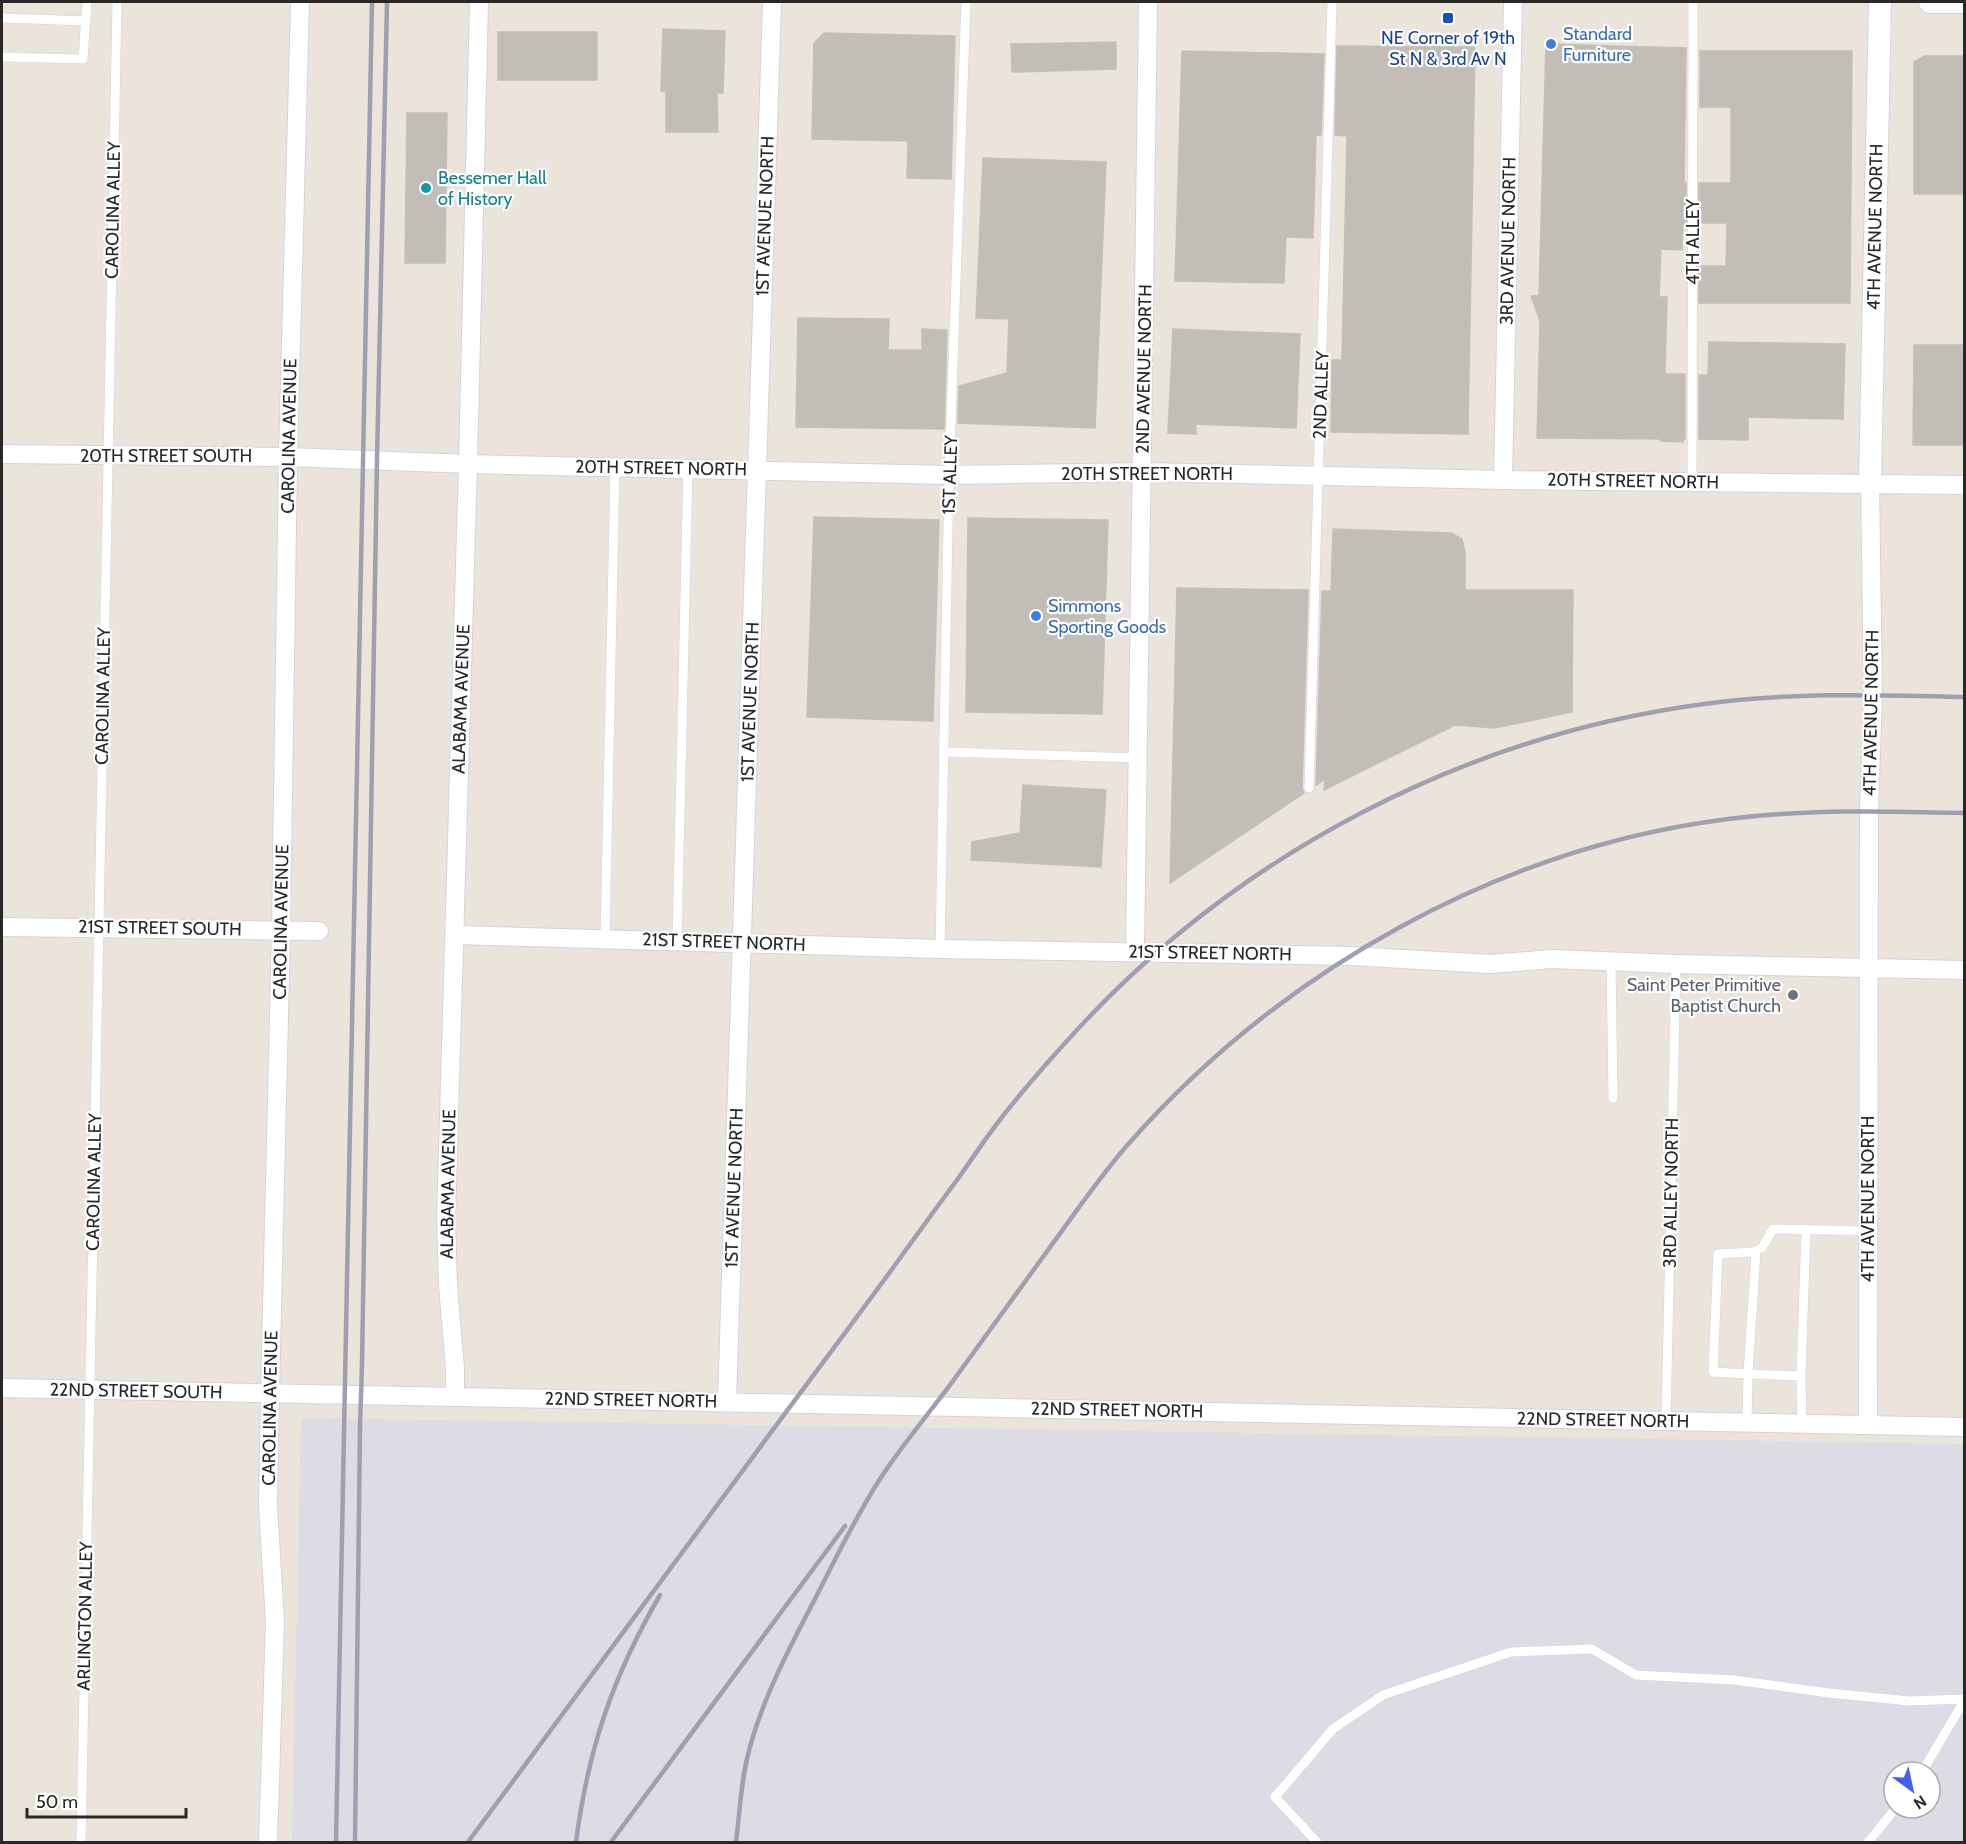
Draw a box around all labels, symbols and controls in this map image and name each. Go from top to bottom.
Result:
marker: NE Corner of 19th St N & 3rd Av N [1441,11,1455,25]
place label: Standard Furniture [1563,23,1632,66]
place label: NE Corner of 19th St N & 3rd Av N [1381,27,1515,70]
marker: Standard Furniture [1544,37,1558,51]
street label: 1ST AVENUE NORTH [751,135,779,297]
street label: CAROLINA ALLEY [101,140,125,279]
street label: 4TH AVENUE NORTH [1863,143,1887,311]
street label: 3RD AVENUE NORTH [1496,157,1520,325]
place label: Bessemer Hall of History [438,167,547,210]
marker: Bessemer Hall of History [419,181,433,195]
street label: 4TH ALLEY [1682,198,1704,285]
street label: 2ND AVENUE NORTH [1132,284,1156,454]
street label: 2ND ALLEY [1308,350,1334,440]
street label: CAROLINA AVENUE [277,358,301,514]
street label: 1ST ALLEY [938,434,962,515]
street label: 20TH STREET SOUTH [80,445,252,467]
street label: 20TH STREET NORTH [575,456,747,480]
street label: 20TH STREET NORTH [1061,463,1233,485]
street label: 20TH STREET NORTH [1547,469,1719,493]
place label: Simmons Sporting Goods [1048,595,1166,638]
marker: Simmons Sporting Goods [1029,609,1043,623]
street label: 1ST AVENUE NORTH [736,621,764,783]
street label: ALABAMA AVENUE [447,624,475,774]
street label: CAROLINA ALLEY [91,626,115,765]
street label: 4TH AVENUE NORTH [1859,629,1883,797]
street label: CAROLINA AVENUE [269,844,293,1000]
street label: 21ST STREET SOUTH [78,916,242,940]
street label: 21ST STREET NORTH [642,928,806,956]
street label: 21ST STREET NORTH [1128,941,1292,965]
place label: Saint Peter Primitive Baptist Church [1627,974,1781,1017]
marker: Saint Peter Primitive Baptist Church [1786,988,1800,1002]
street label: 1ST AVENUE NORTH [720,1107,748,1269]
street label: ALABAMA AVENUE [436,1109,460,1259]
street label: CAROLINA ALLEY [82,1112,106,1251]
street label: 4TH AVENUE NORTH [1857,1116,1879,1282]
street label: 3RD ALLEY NORTH [1659,1118,1683,1268]
street label: CAROLINA AVENUE [258,1330,282,1486]
street label: 22ND STREET SOUTH [49,1378,223,1404]
street label: 22ND STREET NORTH [544,1387,718,1413]
street label: 22ND STREET NORTH [1030,1397,1204,1423]
street label: 22ND STREET NORTH [1516,1407,1690,1433]
street label: ARLINGTON ALLEY [73,1540,97,1691]
north arrow [1882,1760,1942,1820]
scale bar [27,1781,186,1819]
text: 50 m [36,1791,78,1813]
text: N [1910,1791,1930,1813]

